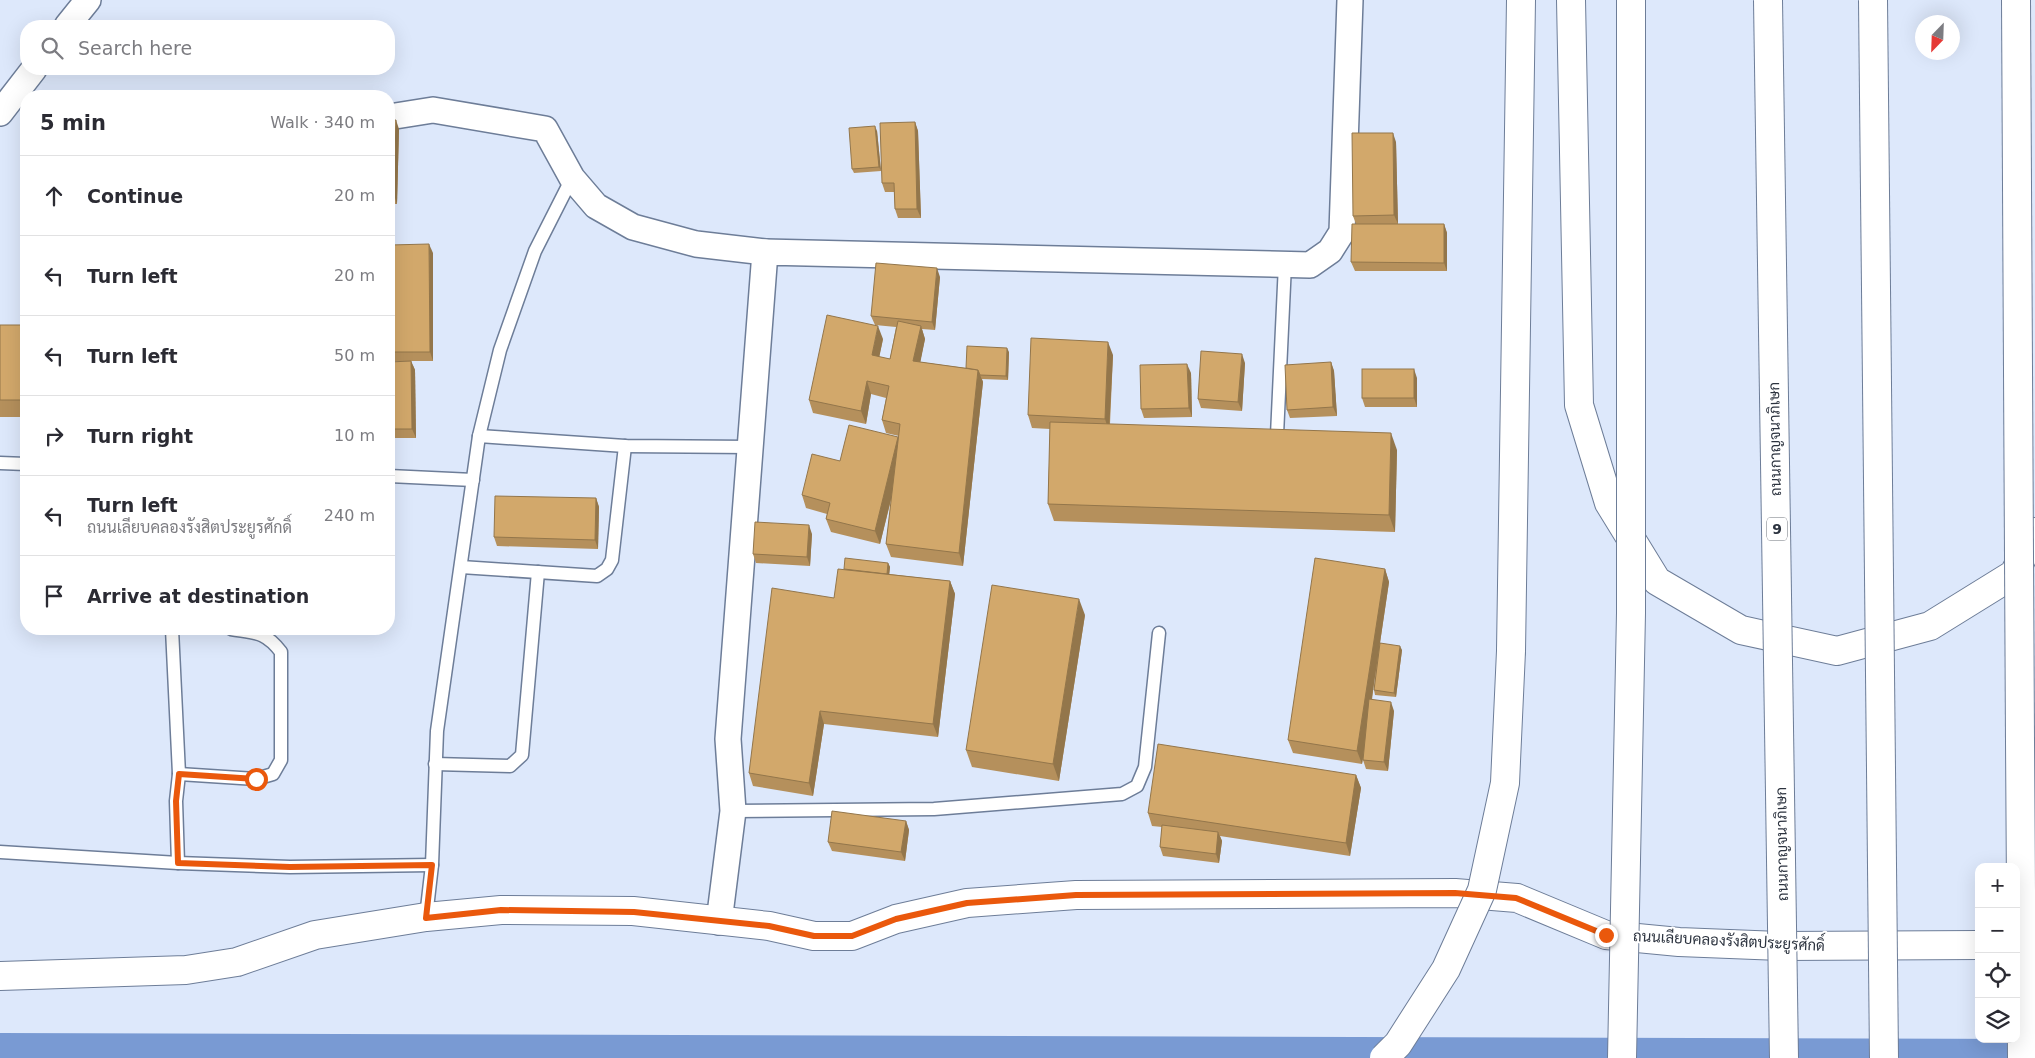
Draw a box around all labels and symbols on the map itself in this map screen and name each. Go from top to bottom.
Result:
north arrow [1915,15,1960,60]
street label: ถนนกาญจนาภิเษก [1765,382,1785,496]
road number: 9 [1767,518,1787,540]
route start [245,768,268,791]
street label: ถนนกาญจนาภิเษก [1772,787,1792,901]
street label: ถนนเลียบคลองรังสิตประยูรศักดิ์ [1633,921,1826,956]
route end [1595,924,1618,947]

